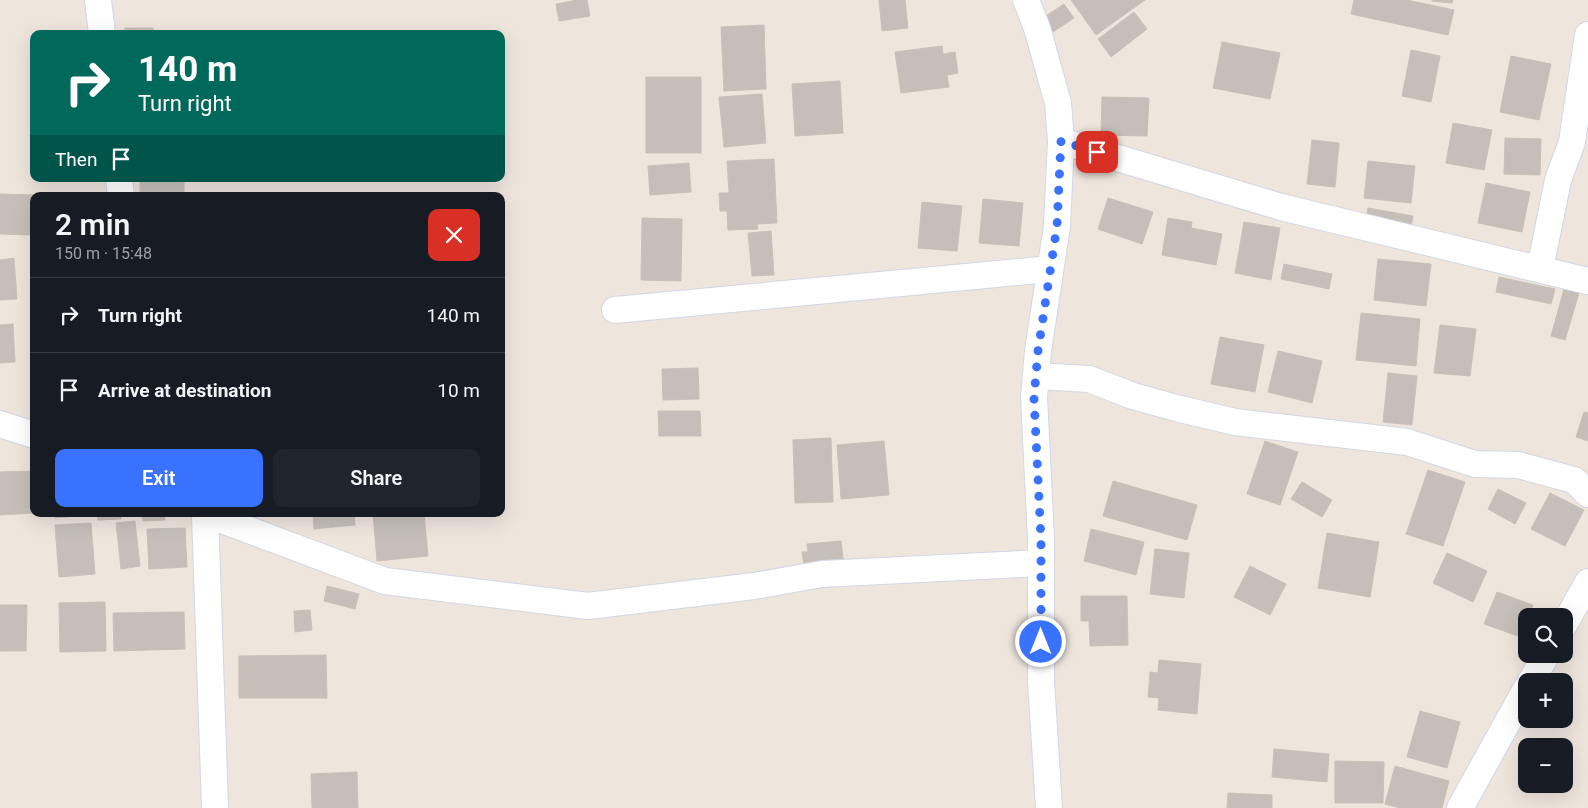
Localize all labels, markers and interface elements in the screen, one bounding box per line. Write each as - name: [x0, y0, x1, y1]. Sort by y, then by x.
- text: 140 m: [138, 49, 237, 90]
- icon: right: [55, 50, 120, 115]
- text: Turn right: [138, 91, 232, 116]
- pin: [1076, 131, 1118, 173]
- icon: arrive: [1083, 138, 1111, 166]
- icon: arrive: [107, 145, 135, 173]
- text: Then: [55, 148, 97, 171]
- text: 2 min: [55, 207, 130, 242]
- button: close: [428, 209, 480, 261]
- text: 150 m · 15:48: [55, 244, 152, 263]
- icon: right: [55, 301, 83, 329]
- text: Turn right: [98, 304, 182, 327]
- text: 140 m: [427, 304, 480, 327]
- icon: arrive: [55, 376, 83, 404]
- text: Arrive at destination: [98, 379, 271, 402]
- text: 10 m: [437, 379, 480, 402]
- button: Exit: [55, 449, 263, 507]
- button: Share: [273, 449, 480, 507]
- map controls: [1518, 608, 1573, 793]
- button: search: [1518, 608, 1573, 663]
- position arrow: [1014, 615, 1066, 667]
- button: +: [1518, 673, 1573, 728]
- button: −: [1518, 738, 1573, 793]

